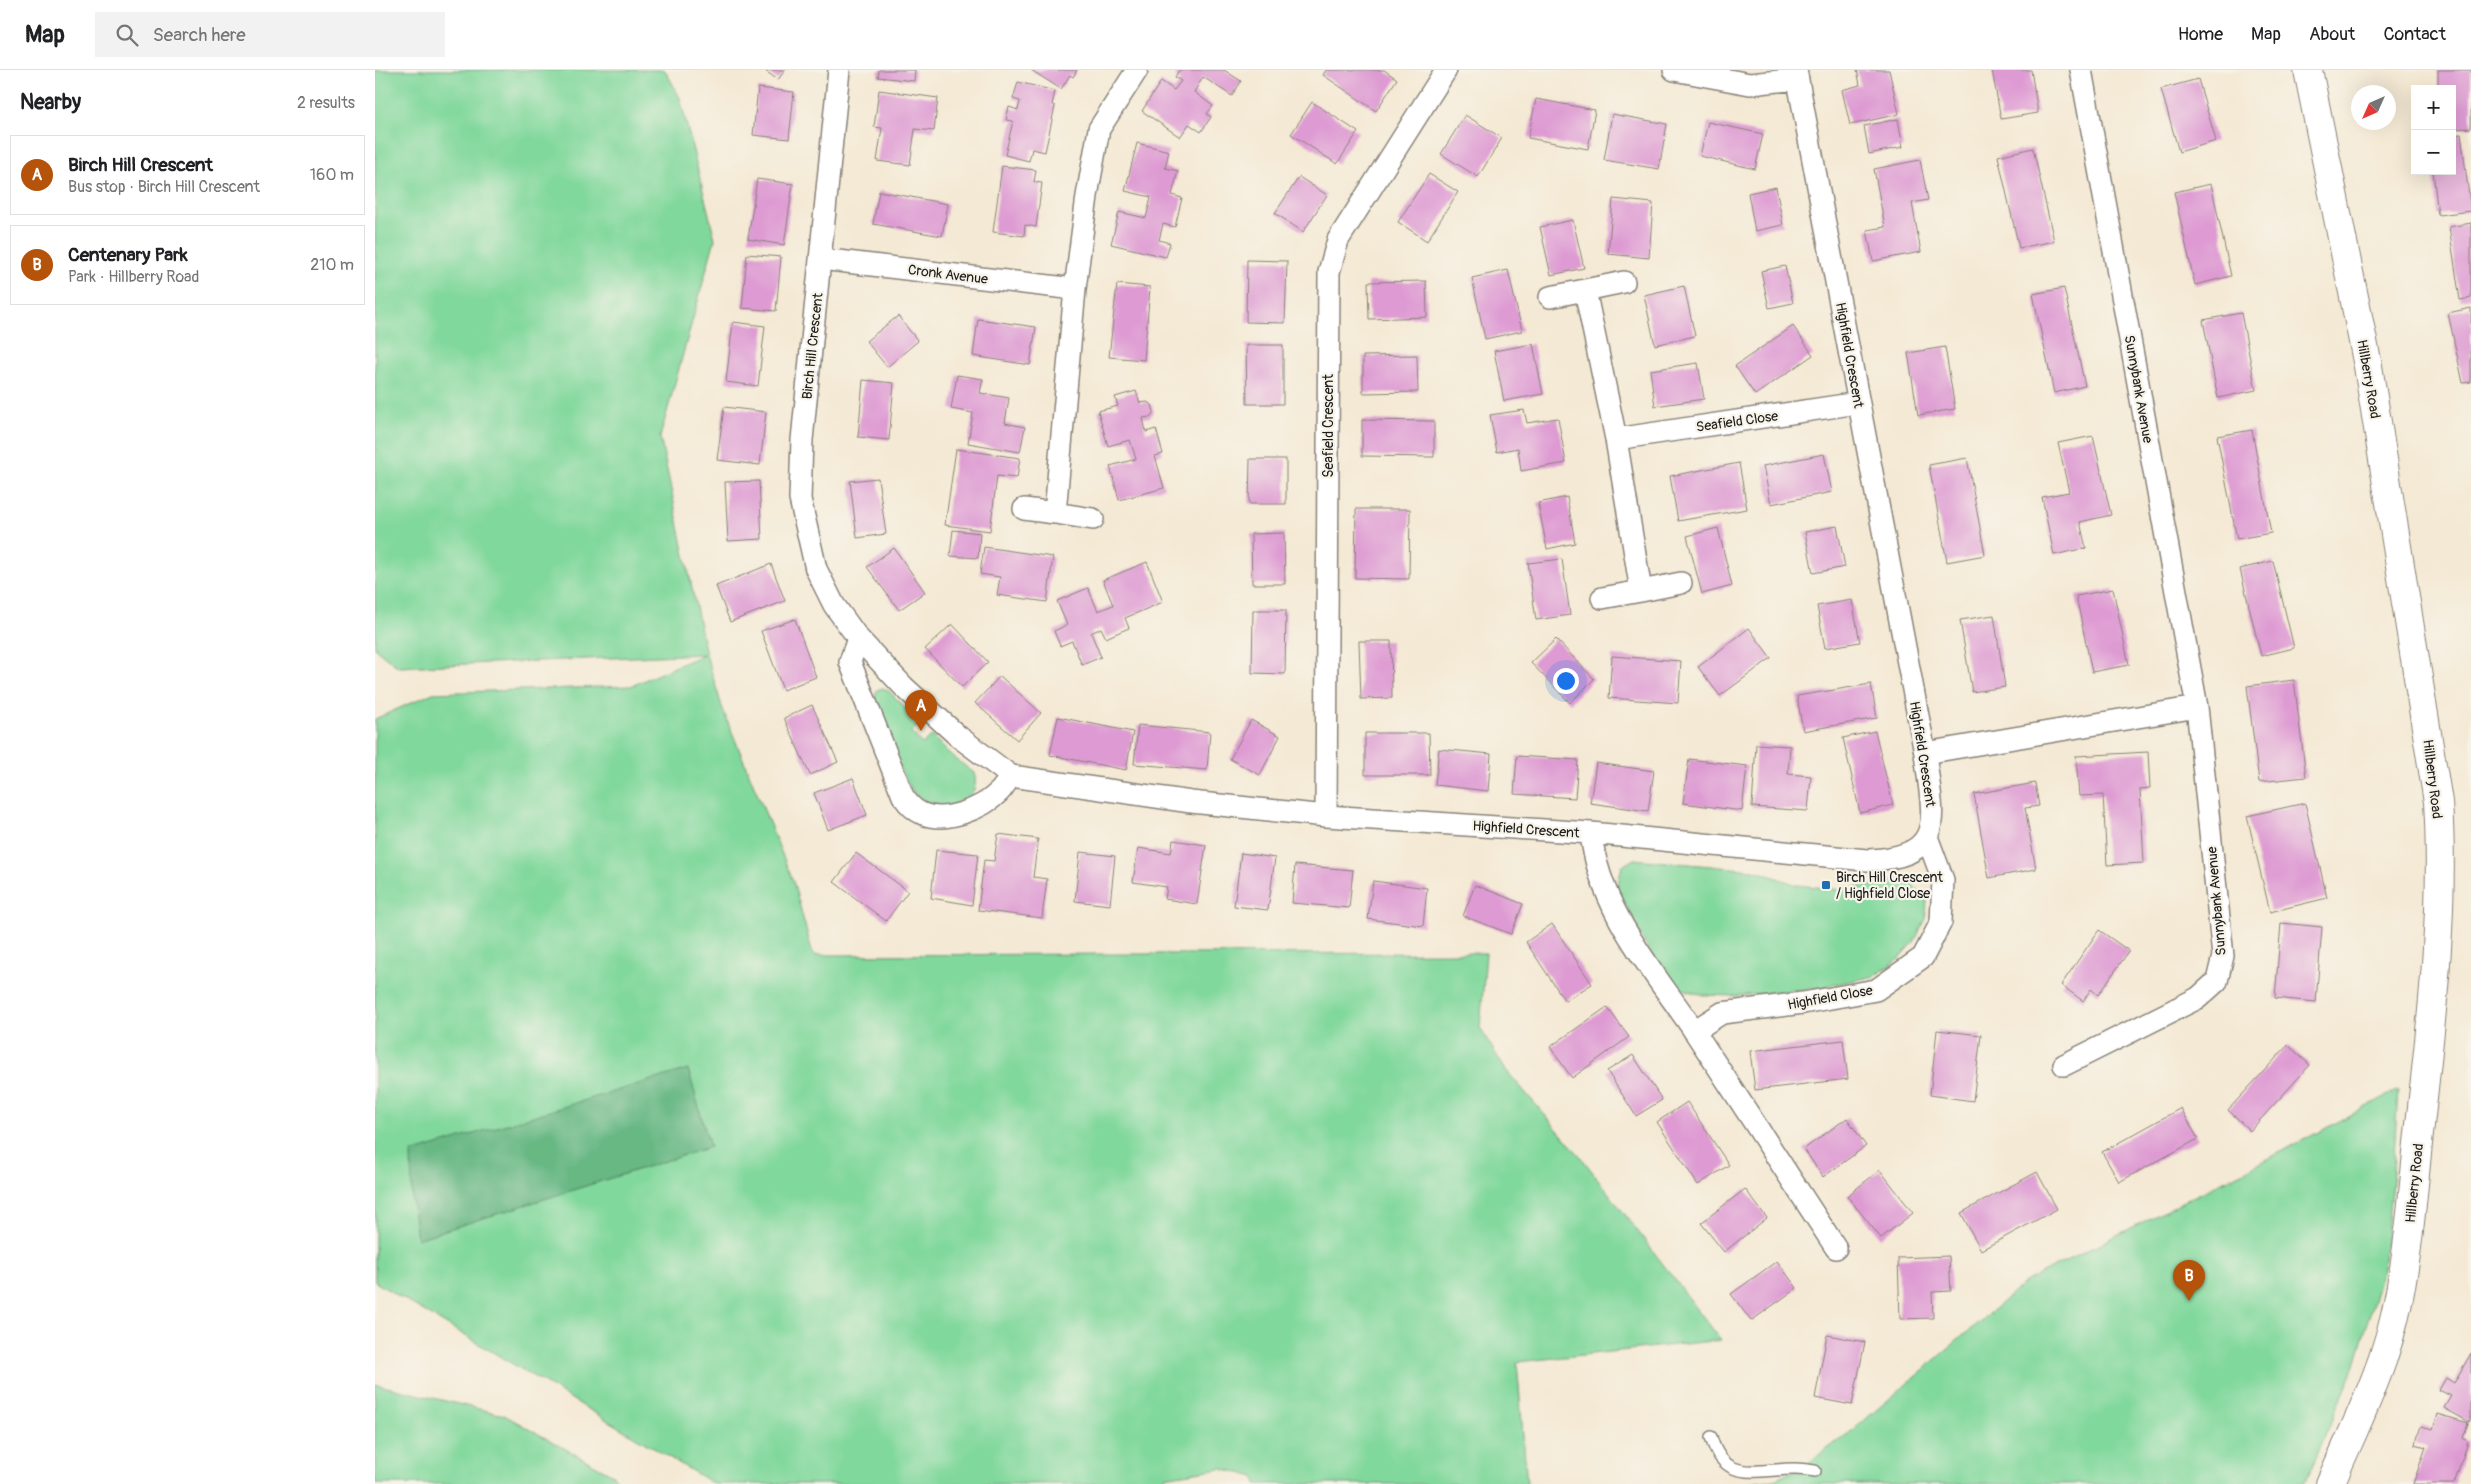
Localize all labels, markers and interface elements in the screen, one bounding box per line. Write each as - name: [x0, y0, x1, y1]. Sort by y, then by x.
- search box: [95, 12, 445, 57]
- text: Map: [25, 20, 65, 49]
- icon: search: [113, 21, 141, 49]
- text: Search here: [153, 23, 246, 47]
- text: Home: [2178, 23, 2223, 46]
- text: Map: [2251, 23, 2281, 46]
- text: About: [2309, 23, 2355, 46]
- text: Contact: [2383, 23, 2446, 46]
- north arrow: [2351, 85, 2396, 130]
- map controls: [2411, 85, 2456, 175]
- button: +: [2411, 85, 2456, 130]
- text: Nearby: [20, 89, 81, 116]
- text: 2 results: [297, 93, 355, 113]
- button: −: [2411, 130, 2456, 175]
- text: Birch Hill Crescent: [68, 153, 213, 177]
- text: A: [32, 165, 42, 185]
- text: 160 m: [310, 165, 354, 185]
- text: Bus stop · Birch Hill Crescent: [68, 177, 260, 197]
- text: Centenary Park: [68, 243, 188, 267]
- text: B: [32, 255, 42, 275]
- text: 210 m: [310, 255, 354, 275]
- street label: Cronk Avenue: [907, 261, 989, 288]
- text: Park · Hillberry Road: [68, 267, 199, 287]
- street label: Birch Hill Crescent: [798, 292, 827, 400]
- street label: Highfield Crescent: [1832, 301, 1867, 410]
- street label: Sunnybank Avenue: [2121, 334, 2156, 445]
- street label: Hillberry Road: [2353, 338, 2384, 420]
- street label: Seafield Crescent: [1320, 374, 1337, 478]
- street label: Seafield Close: [1695, 407, 1779, 436]
- your location: [1553, 668, 1579, 694]
- pin: A: [905, 690, 937, 731]
- street label: Highfield Crescent: [1906, 700, 1939, 809]
- street label: Hillberry Road: [2419, 738, 2446, 820]
- street label: Highfield Crescent: [1472, 817, 1580, 842]
- street label: Sunnybank Avenue: [2203, 846, 2230, 956]
- place label: Birch Hill Crescent / Highfield Close: [1836, 869, 1943, 902]
- marker: Birch Hill Crescent / Highfield Close: [1820, 879, 1832, 891]
- street label: Highfield Close: [1786, 982, 1874, 1013]
- street label: Hillberry Road: [2402, 1142, 2427, 1224]
- pin: B: [2173, 1260, 2205, 1301]

